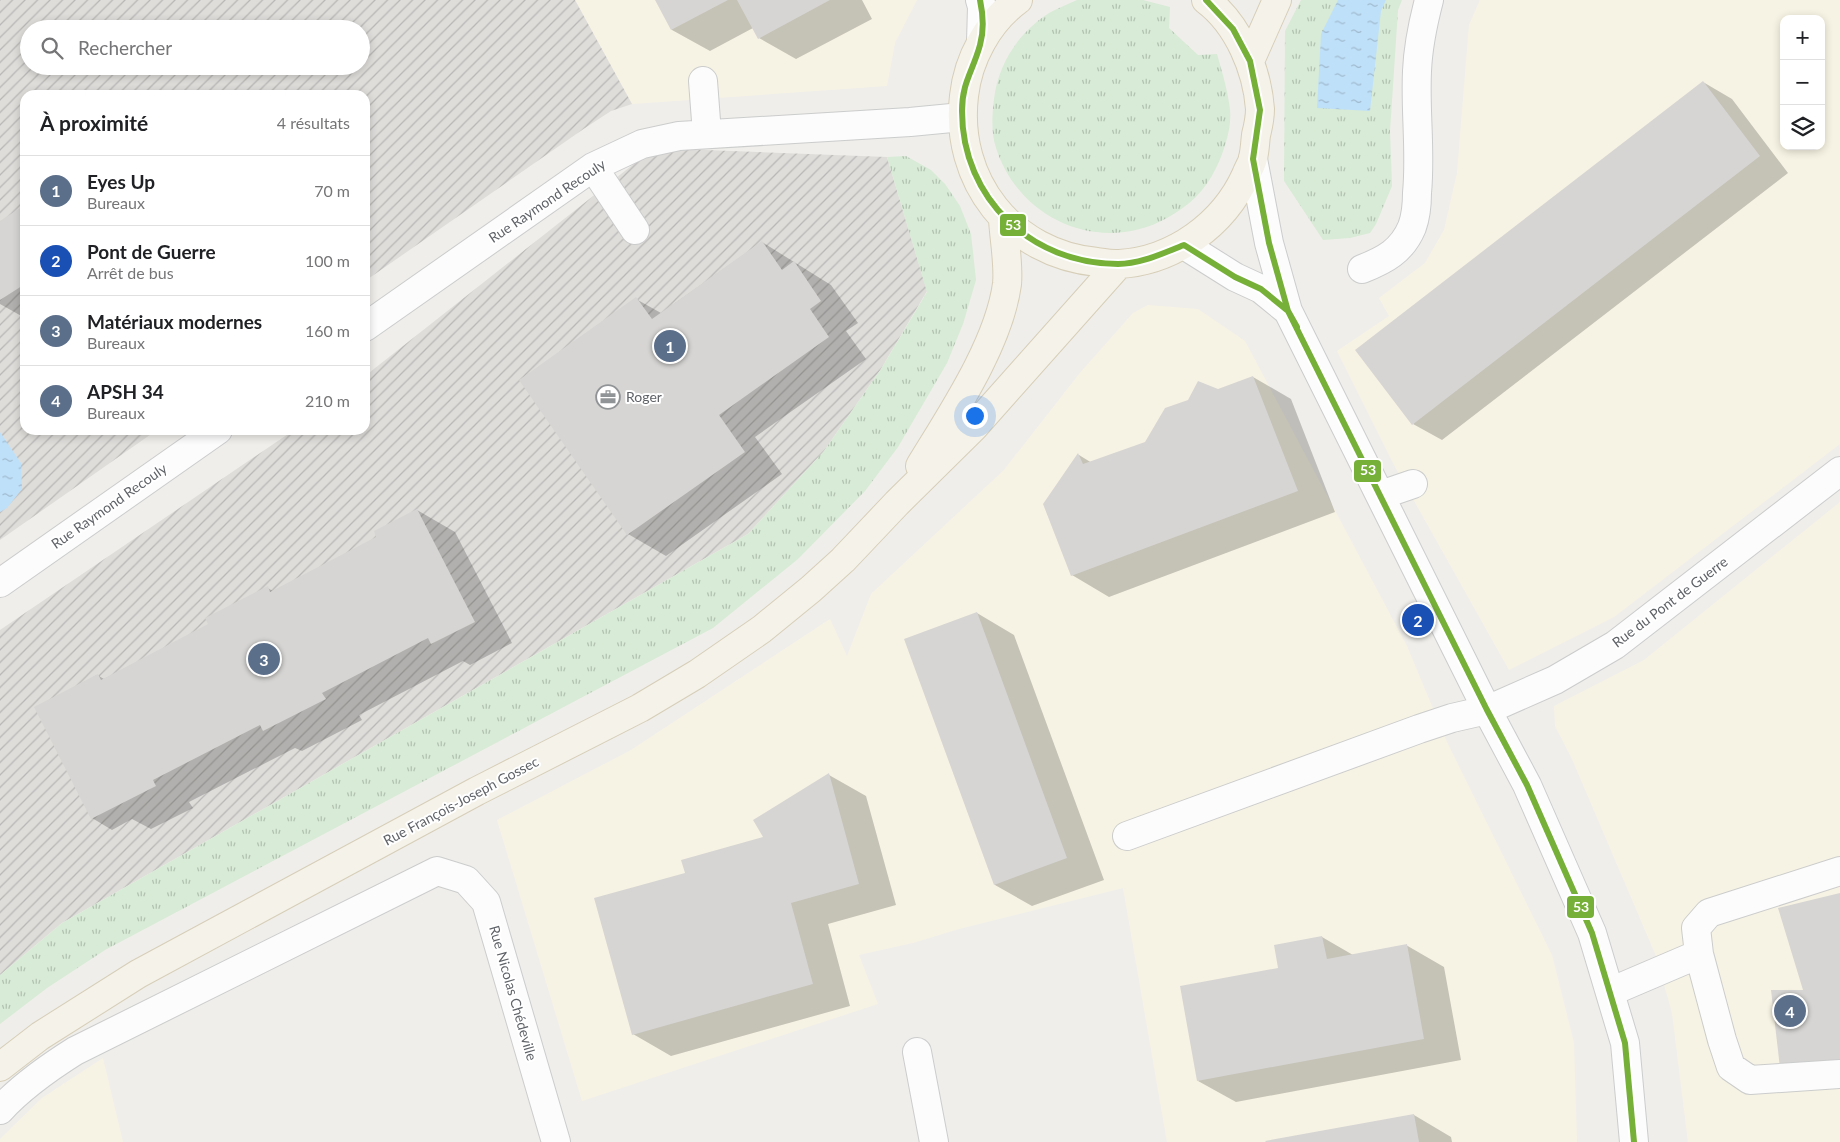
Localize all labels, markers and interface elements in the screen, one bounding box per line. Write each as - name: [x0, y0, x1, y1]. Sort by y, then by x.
- map controls: [1780, 15, 1825, 150]
- button: +: [1780, 15, 1825, 60]
- search box: [20, 20, 370, 75]
- icon: search: [38, 34, 66, 62]
- text: Rechercher: [78, 36, 172, 59]
- button: −: [1780, 60, 1825, 105]
- button: layers: [1780, 105, 1825, 150]
- text: À proximité: [40, 110, 148, 135]
- text: 4 résultats: [277, 113, 350, 132]
- street label: Rue Raymond Recouly: [485, 155, 609, 246]
- text: Eyes Up: [87, 170, 155, 193]
- text: 1: [51, 181, 61, 200]
- text: 70 m: [314, 181, 350, 200]
- text: Bureaux: [87, 193, 145, 212]
- line badge: 53: [999, 213, 1027, 237]
- text: 53: [1005, 216, 1021, 233]
- text: Pont de Guerre: [87, 240, 216, 263]
- text: 2: [51, 251, 61, 270]
- text: 100 m: [305, 251, 350, 270]
- text: Arrêt de bus: [87, 263, 174, 282]
- text: Matériaux modernes: [87, 310, 262, 333]
- text: 3: [51, 321, 61, 340]
- text: 160 m: [305, 321, 350, 340]
- pin: 1: [654, 327, 686, 365]
- text: Bureaux: [87, 333, 145, 352]
- text: APSH 34: [87, 380, 164, 403]
- office icon: Roger: [595, 384, 621, 410]
- place label: Roger: [626, 388, 662, 405]
- text: 4: [51, 391, 61, 410]
- text: 210 m: [305, 391, 350, 410]
- text: Bureaux: [87, 403, 145, 422]
- your location: [962, 403, 988, 429]
- street label: Rue Raymond Recouly: [48, 459, 170, 552]
- line badge: 53: [1353, 459, 1382, 483]
- text: 53: [1360, 461, 1376, 478]
- street label: Rue du Pont de Guerre: [1609, 553, 1731, 651]
- pin: 2: [1402, 601, 1434, 639]
- pin: 3: [248, 640, 280, 678]
- street label: Rue François-Joseph Gossec: [380, 752, 542, 849]
- line badge: 53: [1566, 895, 1595, 919]
- text: 53: [1573, 898, 1589, 915]
- street label: Rue Nicolas Chédeville: [486, 923, 541, 1062]
- pin: 4: [1774, 992, 1806, 1030]

